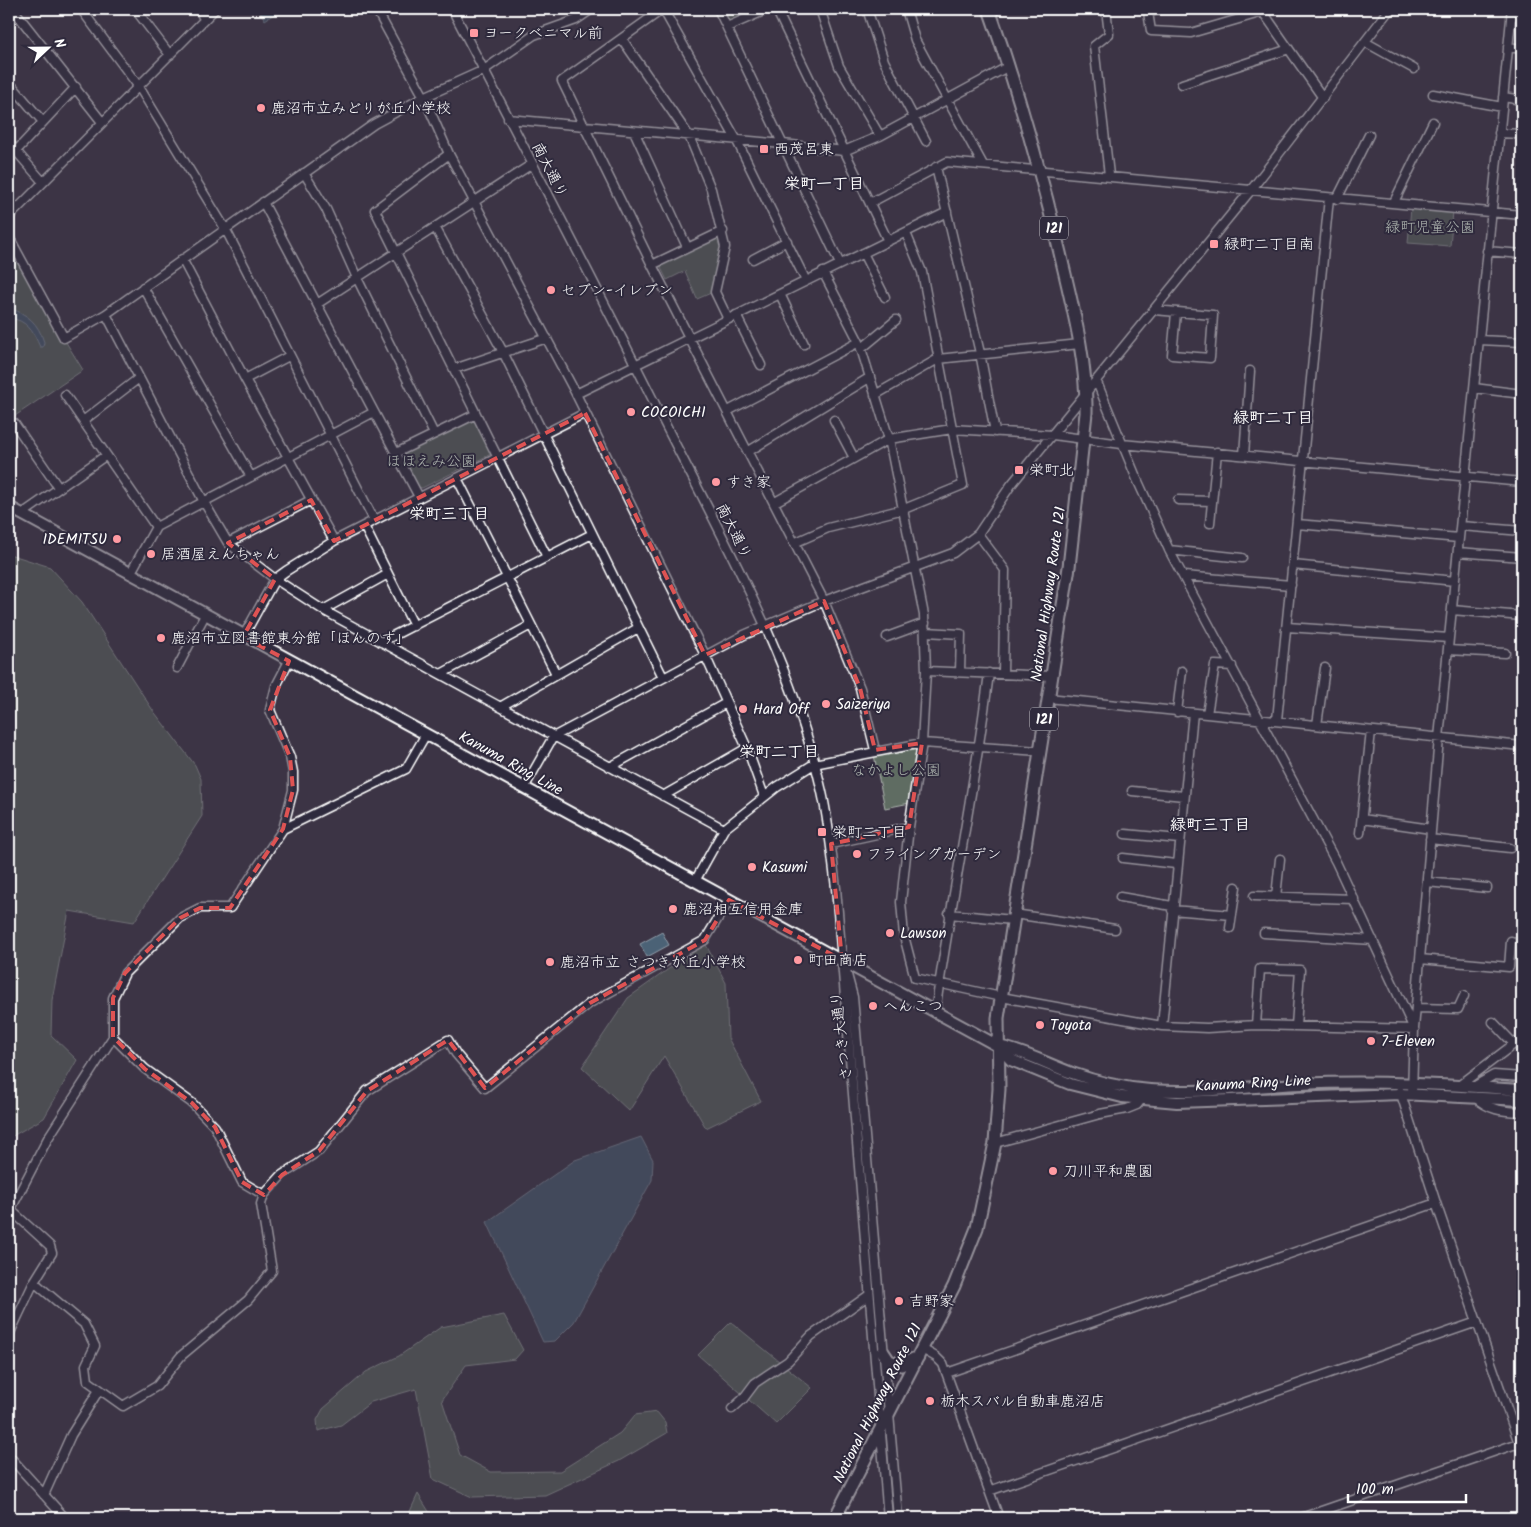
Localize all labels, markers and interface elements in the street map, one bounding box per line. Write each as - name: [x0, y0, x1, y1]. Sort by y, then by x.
- north arrow: [22, 22, 72, 72]
- place label: ヨークベニマル前: [484, 22, 603, 46]
- marker: ヨークベニマル前: [468, 27, 480, 39]
- text: N: [47, 35, 71, 52]
- place label: 鹿沼市立みどりが丘小学校: [271, 97, 451, 121]
- marker: 鹿沼市立みどりが丘小学校: [255, 102, 267, 114]
- street label: 南大通り: [525, 138, 573, 203]
- place label: 西茂呂東: [774, 138, 834, 162]
- marker: 西茂呂東: [758, 143, 770, 155]
- district label: 栄町一丁目: [784, 172, 864, 197]
- park label: 緑町児童公園: [1385, 216, 1475, 240]
- road number: 121: [1040, 217, 1068, 240]
- place label: 緑町二丁目南: [1224, 233, 1314, 257]
- marker: 緑町二丁目南: [1208, 238, 1220, 250]
- place label: セブン-イレブン: [561, 279, 673, 303]
- marker: セブン-イレブン: [545, 284, 557, 296]
- place label: COCOICHI: [641, 401, 706, 425]
- marker: COCOICHI: [625, 406, 637, 418]
- district label: 緑町二丁目: [1233, 406, 1313, 431]
- park label: ほほえみ公園: [386, 450, 476, 474]
- place label: 栄町北: [1029, 459, 1074, 483]
- marker: 栄町北: [1013, 464, 1025, 476]
- place label: すき家: [726, 471, 771, 495]
- marker: すき家: [710, 476, 722, 488]
- street label: 南大通り: [709, 499, 757, 564]
- district label: 栄町三丁目: [409, 502, 489, 527]
- street label: National Highway Route 121: [1025, 505, 1073, 683]
- place label: IDEMITSU: [42, 528, 107, 552]
- marker: IDEMITSU: [111, 533, 123, 545]
- place label: 居酒屋えんちゃん: [161, 543, 280, 567]
- marker: 居酒屋えんちゃん: [145, 548, 157, 560]
- place label: 鹿沼市立図書館東分館「ほんのす」: [171, 627, 411, 651]
- marker: 鹿沼市立図書館東分館「ほんのす」: [155, 632, 167, 644]
- place label: Saizeriya: [836, 693, 891, 717]
- place label: Hard Off: [753, 698, 810, 722]
- marker: Saizeriya: [820, 698, 832, 710]
- marker: Hard Off: [737, 703, 749, 715]
- road number: 121: [1030, 708, 1058, 731]
- street label: Kanuma Ring Line: [454, 725, 567, 803]
- district label: 栄町二丁目: [739, 740, 819, 765]
- park label: なかよし公園: [851, 759, 941, 783]
- district label: 緑町三丁目: [1170, 813, 1250, 838]
- place label: 栄町二丁目: [832, 821, 907, 845]
- marker: 栄町二丁目: [816, 826, 828, 838]
- place label: フライングガーデン: [867, 843, 1001, 867]
- marker: フライングガーデン: [851, 848, 863, 860]
- place label: Kasumi: [762, 856, 808, 880]
- marker: Kasumi: [746, 861, 758, 873]
- place label: 鹿沼相互信用金庫: [683, 898, 803, 922]
- marker: 鹿沼相互信用金庫: [667, 903, 679, 915]
- place label: Lawson: [900, 922, 947, 946]
- marker: Lawson: [884, 927, 896, 939]
- place label: 町田商店: [808, 949, 868, 973]
- place label: 鹿沼市立 さつきが丘小学校: [560, 951, 746, 975]
- marker: 町田商店: [792, 954, 804, 966]
- marker: 鹿沼市立 さつきが丘小学校: [544, 956, 556, 968]
- street label: さつき大通り: [825, 990, 859, 1082]
- place label: へんこつ: [883, 995, 943, 1019]
- marker: へんこつ: [867, 1000, 879, 1012]
- place label: Toyota: [1050, 1014, 1092, 1038]
- marker: Toyota: [1034, 1019, 1046, 1031]
- place label: 7-Eleven: [1381, 1030, 1435, 1054]
- marker: 7-Eleven: [1365, 1035, 1377, 1047]
- street label: Kanuma Ring Line: [1194, 1069, 1312, 1099]
- place label: 刀川平和農園: [1063, 1160, 1153, 1184]
- marker: 刀川平和農園: [1047, 1165, 1059, 1177]
- place label: 吉野家: [909, 1290, 954, 1314]
- marker: 吉野家: [893, 1295, 905, 1307]
- street label: National Highway Route 121: [827, 1319, 929, 1488]
- place label: 栃木スバル自動車鹿沼店: [940, 1390, 1105, 1414]
- marker: 栃木スバル自動車鹿沼店: [924, 1395, 936, 1407]
- scale bar: [1348, 1472, 1466, 1504]
- text: 100 m: [1356, 1478, 1394, 1502]

